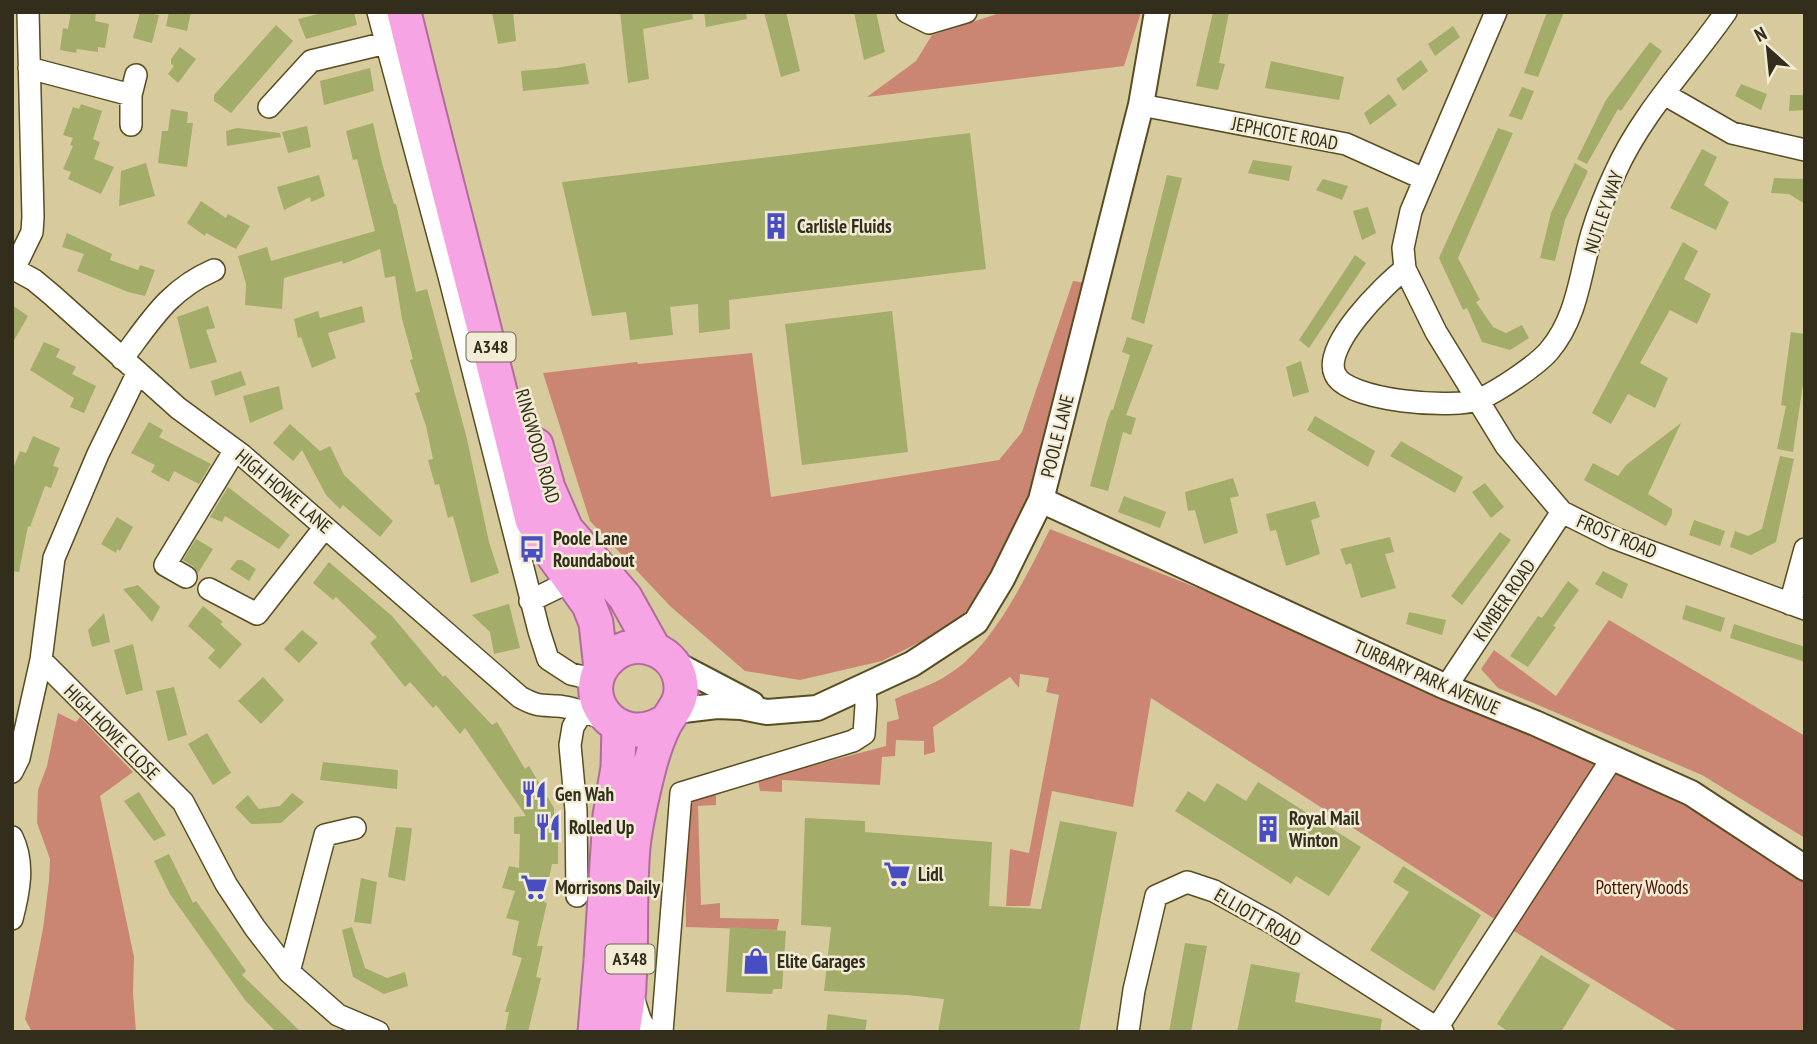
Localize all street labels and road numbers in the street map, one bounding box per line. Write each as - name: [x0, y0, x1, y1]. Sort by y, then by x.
- street label: JEPHCOTE ROAD: [1229, 111, 1340, 155]
- street label: NUTLEY WAY: [1578, 167, 1628, 256]
- road number: A348: [466, 332, 516, 362]
- street label: RINGWOOD ROAD: [510, 386, 566, 506]
- street label: POOLE LANE: [1035, 392, 1079, 480]
- street label: HIGH HOWE LANE: [231, 444, 337, 538]
- street label: FROST ROAD: [1573, 508, 1661, 564]
- street label: KIMBER ROAD: [1468, 554, 1540, 646]
- street label: TURBARY PARK AVENUE: [1350, 634, 1504, 720]
- street label: HIGH HOWE CLOSE: [59, 679, 165, 785]
- street label: ELLIOTT ROAD: [1210, 882, 1306, 952]
- road number: A348: [606, 944, 654, 974]

